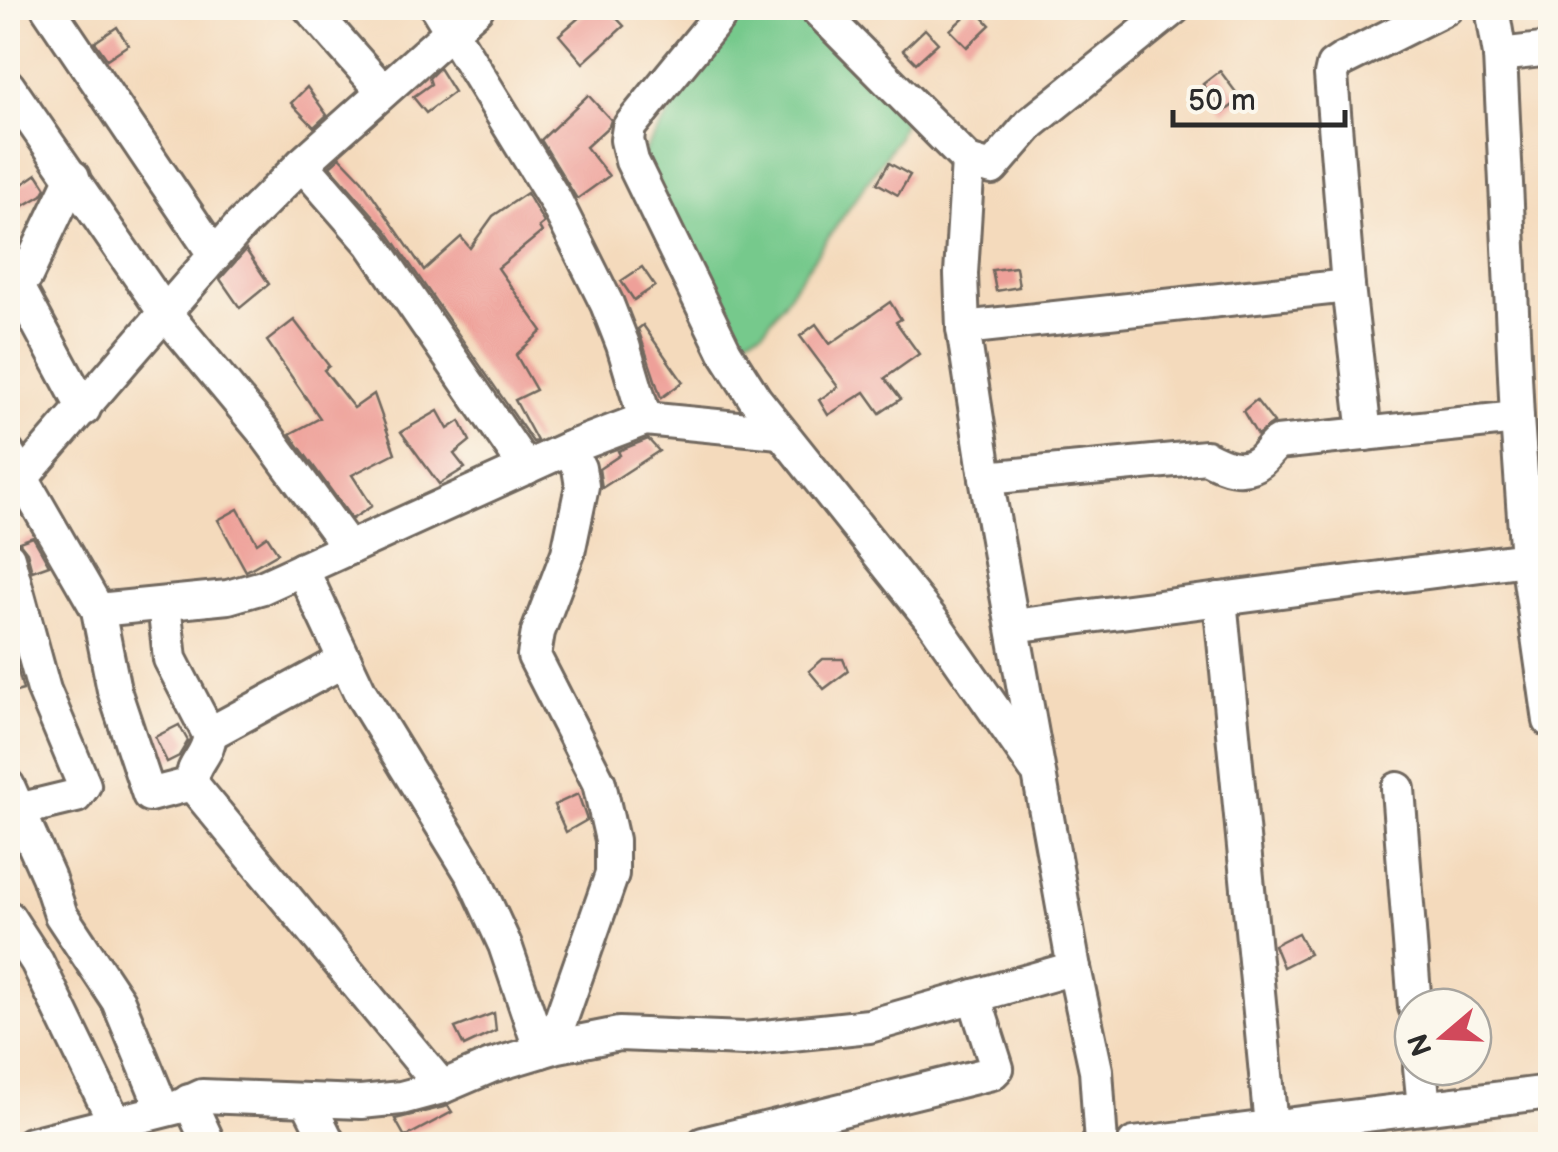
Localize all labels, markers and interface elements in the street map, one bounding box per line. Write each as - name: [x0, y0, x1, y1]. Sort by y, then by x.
- scale bar: [1173, 65, 1346, 127]
- text: 50 m: [1188, 83, 1256, 119]
- north arrow: [1393, 987, 1493, 1087]
- text: N: [1402, 1029, 1440, 1060]

